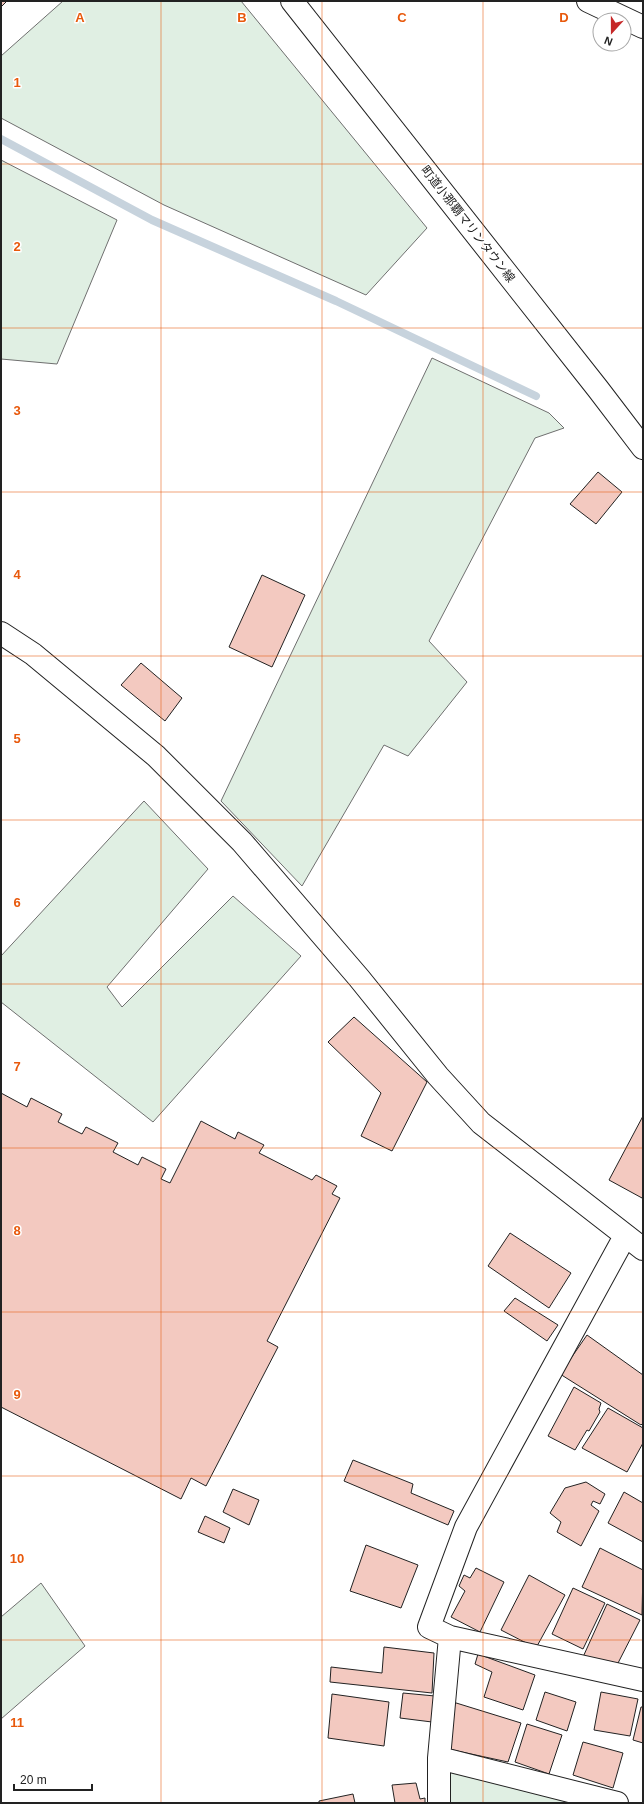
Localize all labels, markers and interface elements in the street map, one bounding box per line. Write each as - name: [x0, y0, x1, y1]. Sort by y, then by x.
- text: A: [75, 10, 85, 25]
- text: B: [237, 10, 247, 25]
- text: C: [397, 10, 407, 25]
- text: D: [559, 10, 569, 25]
- north arrow: [592, 12, 632, 52]
- text: N: [603, 34, 614, 48]
- text: 1: [13, 75, 21, 90]
- street label: 町道小那覇マリンタウン線: [418, 163, 518, 285]
- text: 2: [13, 239, 21, 254]
- text: 3: [13, 403, 21, 418]
- text: 4: [13, 567, 21, 582]
- text: 5: [13, 731, 21, 746]
- text: 6: [13, 895, 21, 910]
- text: 7: [13, 1059, 21, 1074]
- text: 8: [13, 1223, 21, 1238]
- text: 9: [13, 1387, 21, 1402]
- text: 10: [10, 1551, 24, 1566]
- text: 11: [10, 1715, 24, 1730]
- scale bar: [14, 1766, 92, 1792]
- text: 20 m: [20, 1773, 47, 1787]

